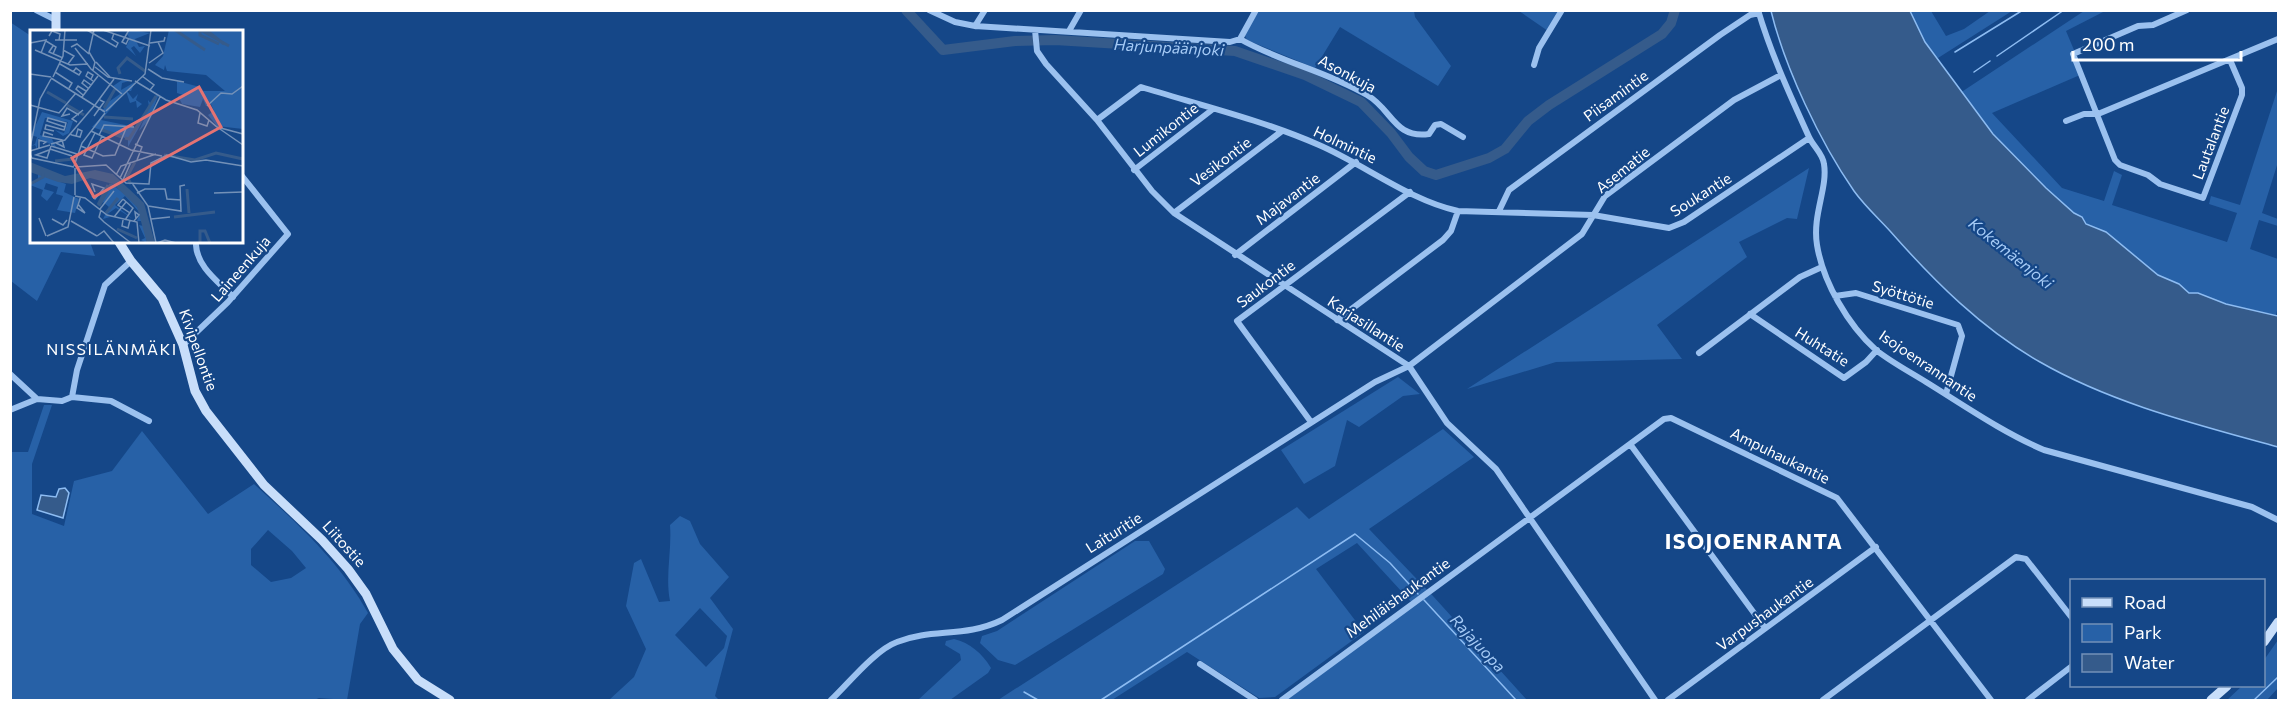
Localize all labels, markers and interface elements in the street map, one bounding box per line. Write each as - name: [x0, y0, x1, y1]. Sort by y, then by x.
- scale bar: [2073, 24, 2241, 62]
- inset map: [30, 30, 243, 243]
- text: 200 m: [2082, 33, 2135, 55]
- water label: Harjunpäänjoki: [1113, 34, 1226, 59]
- street label: Asonkuja: [1315, 50, 1379, 96]
- street label: Piisamintie: [1580, 66, 1651, 125]
- street label: Lumikontie: [1129, 98, 1201, 160]
- street label: Lautalantie: [2188, 103, 2232, 182]
- street label: Holmintie: [1311, 122, 1380, 167]
- street label: Vesikontie: [1187, 133, 1254, 190]
- street label: Asematie: [1592, 142, 1653, 196]
- street label: Majavantie: [1252, 168, 1323, 228]
- street label: Soukantie: [1667, 168, 1734, 220]
- water label: Kokemäenjoki: [1965, 213, 2058, 293]
- street label: Laineenkuja: [207, 232, 274, 305]
- street label: Saukontie: [1233, 255, 1298, 311]
- street label: Syöttötie: [1870, 276, 1936, 312]
- street label: Karjasillantie: [1325, 292, 1409, 355]
- street label: Kivipellontie: [176, 306, 222, 393]
- street label: Huhtatie: [1792, 323, 1853, 370]
- street label: Isojoenrannantie: [1876, 326, 1981, 405]
- district label: NISSILÄNMÄKI: [46, 339, 178, 358]
- street label: Ampuhaukantie: [1728, 423, 1833, 487]
- street label: Laituritie: [1082, 508, 1145, 556]
- street label: Liitostie: [319, 517, 370, 570]
- district label: ISOJOENRANTA: [1665, 528, 1843, 553]
- street label: Mehiläishaukantie: [1342, 553, 1453, 641]
- street label: Varpushaukantie: [1713, 572, 1816, 654]
- legend: [2070, 579, 2265, 687]
- text: Road: [2124, 591, 2166, 613]
- water label: Rajajuopa: [1447, 610, 1510, 675]
- text: Park: [2124, 621, 2162, 643]
- text: Water: [2124, 651, 2175, 673]

